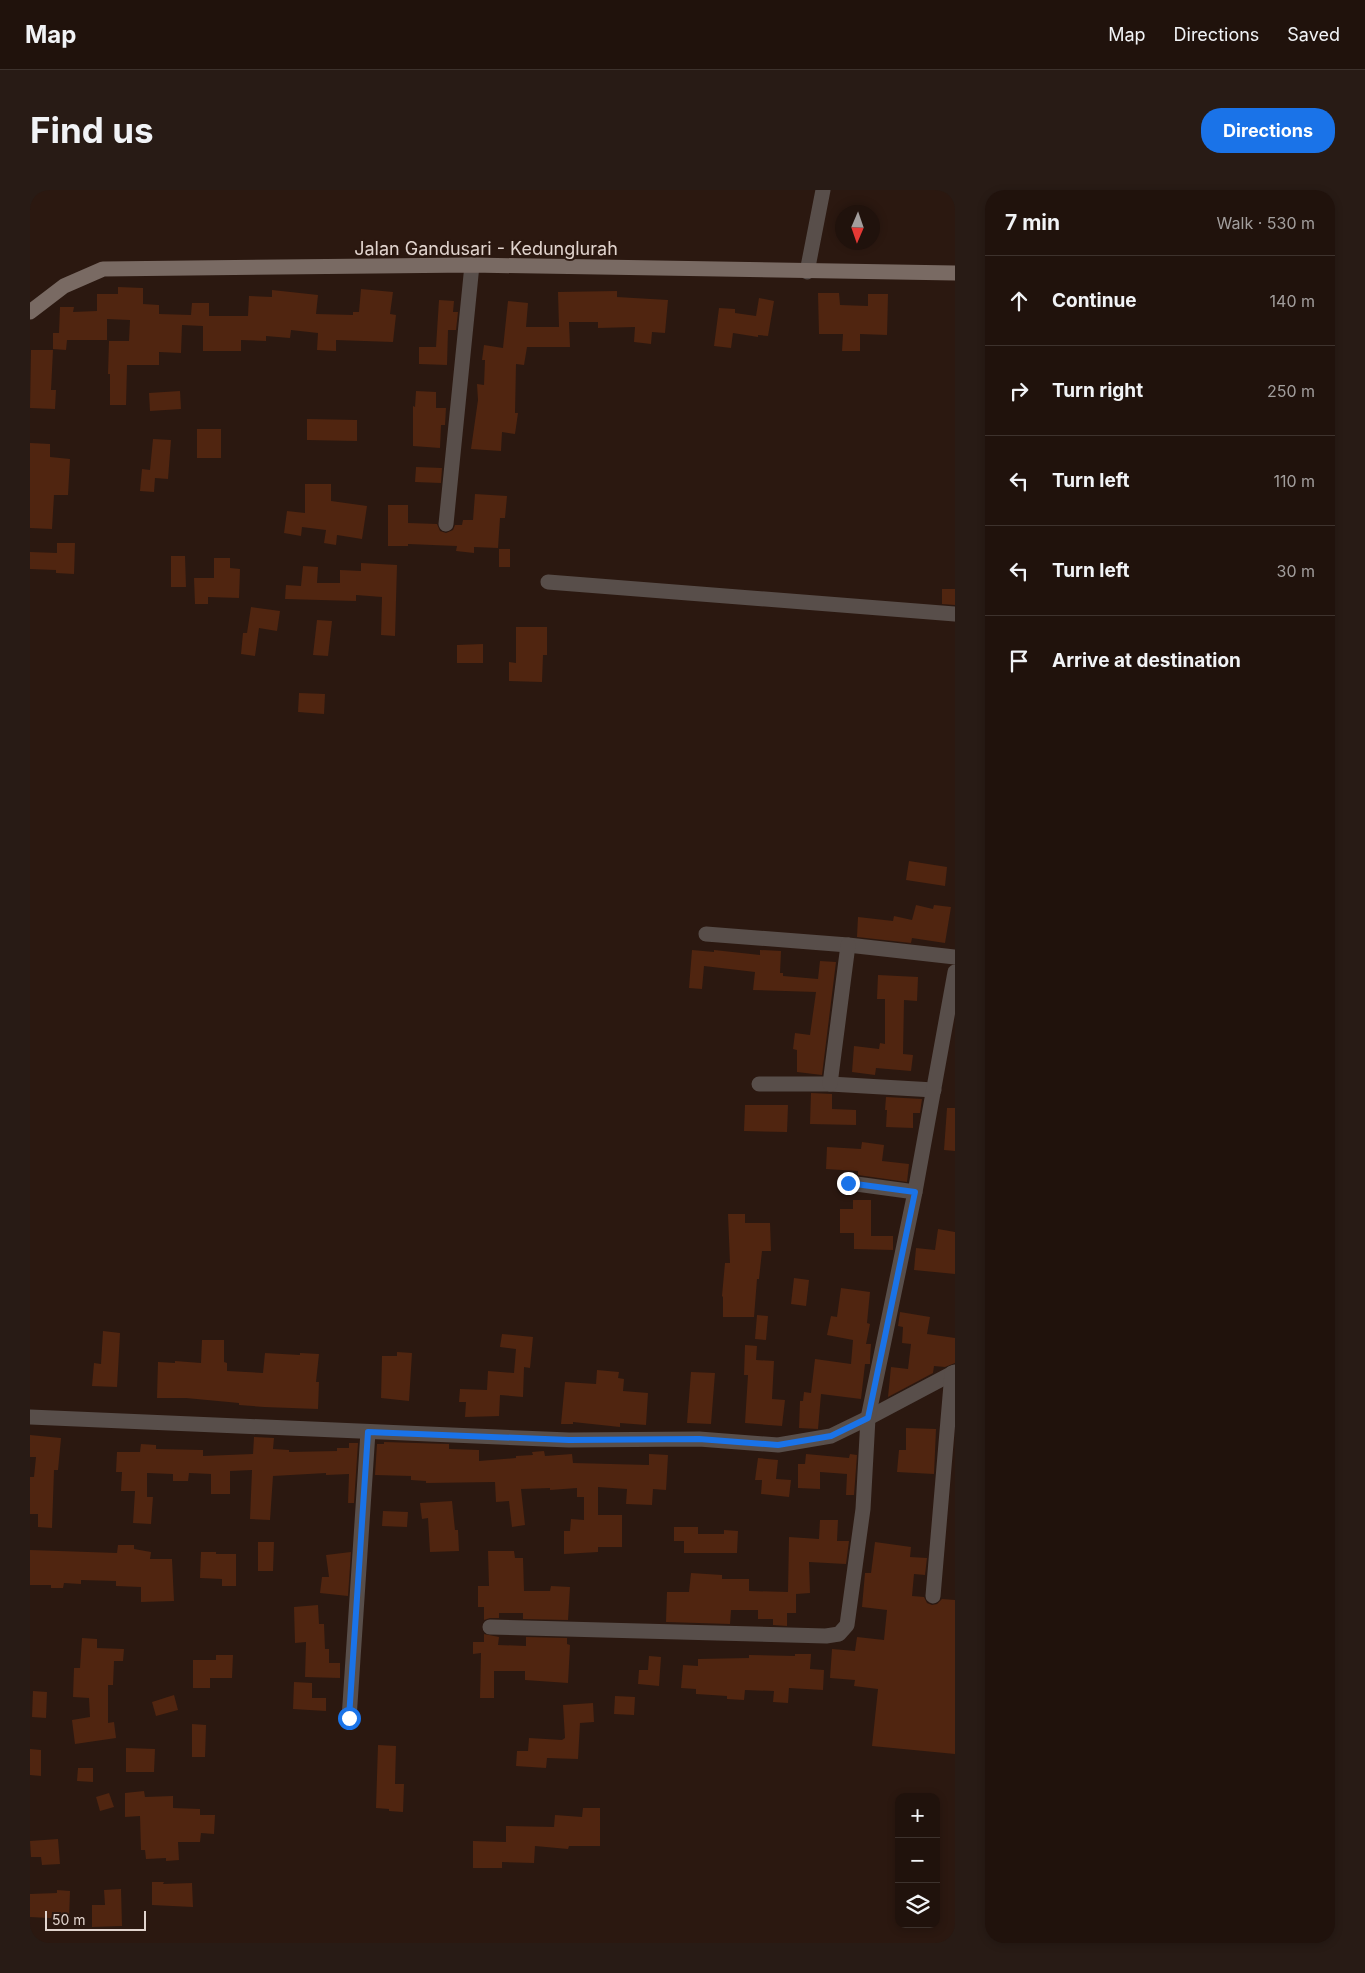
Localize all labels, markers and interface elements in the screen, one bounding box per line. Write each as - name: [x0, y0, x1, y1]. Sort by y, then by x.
- text: Map: [25, 20, 76, 49]
- text: Map: [1108, 24, 1146, 45]
- text: Directions: [1174, 24, 1259, 45]
- text: Saved: [1287, 24, 1340, 45]
- button: Directions: [1201, 108, 1335, 153]
- text: Find us: [30, 109, 154, 151]
- north arrow: [835, 205, 880, 250]
- text: 7 min: [1005, 210, 1060, 235]
- text: Walk · 530 m: [1217, 213, 1315, 233]
- street label: Jalan Gandusari - Kedunglurah: [354, 238, 618, 259]
- icon: ahead: [1005, 287, 1033, 315]
- text: Continue: [1052, 289, 1137, 312]
- text: 140 m: [1270, 291, 1315, 311]
- icon: right: [1005, 377, 1033, 405]
- text: Turn right: [1052, 379, 1143, 402]
- text: 250 m: [1267, 381, 1315, 401]
- icon: left: [1005, 467, 1033, 495]
- text: Turn left: [1052, 469, 1130, 492]
- text: 110 m: [1273, 471, 1315, 491]
- icon: left: [1005, 557, 1033, 585]
- text: Turn left: [1052, 559, 1130, 582]
- text: 30 m: [1277, 561, 1315, 581]
- icon: arrive: [1005, 647, 1033, 675]
- text: Arrive at destination: [1052, 649, 1241, 672]
- route end: [837, 1172, 860, 1195]
- route start: [338, 1707, 361, 1730]
- map controls: [895, 1793, 940, 1928]
- button: +: [895, 1793, 940, 1838]
- button: −: [895, 1838, 940, 1883]
- button: layers: [895, 1883, 940, 1928]
- scale bar: [45, 1908, 146, 1931]
- text: 50 m: [52, 1911, 86, 1928]

